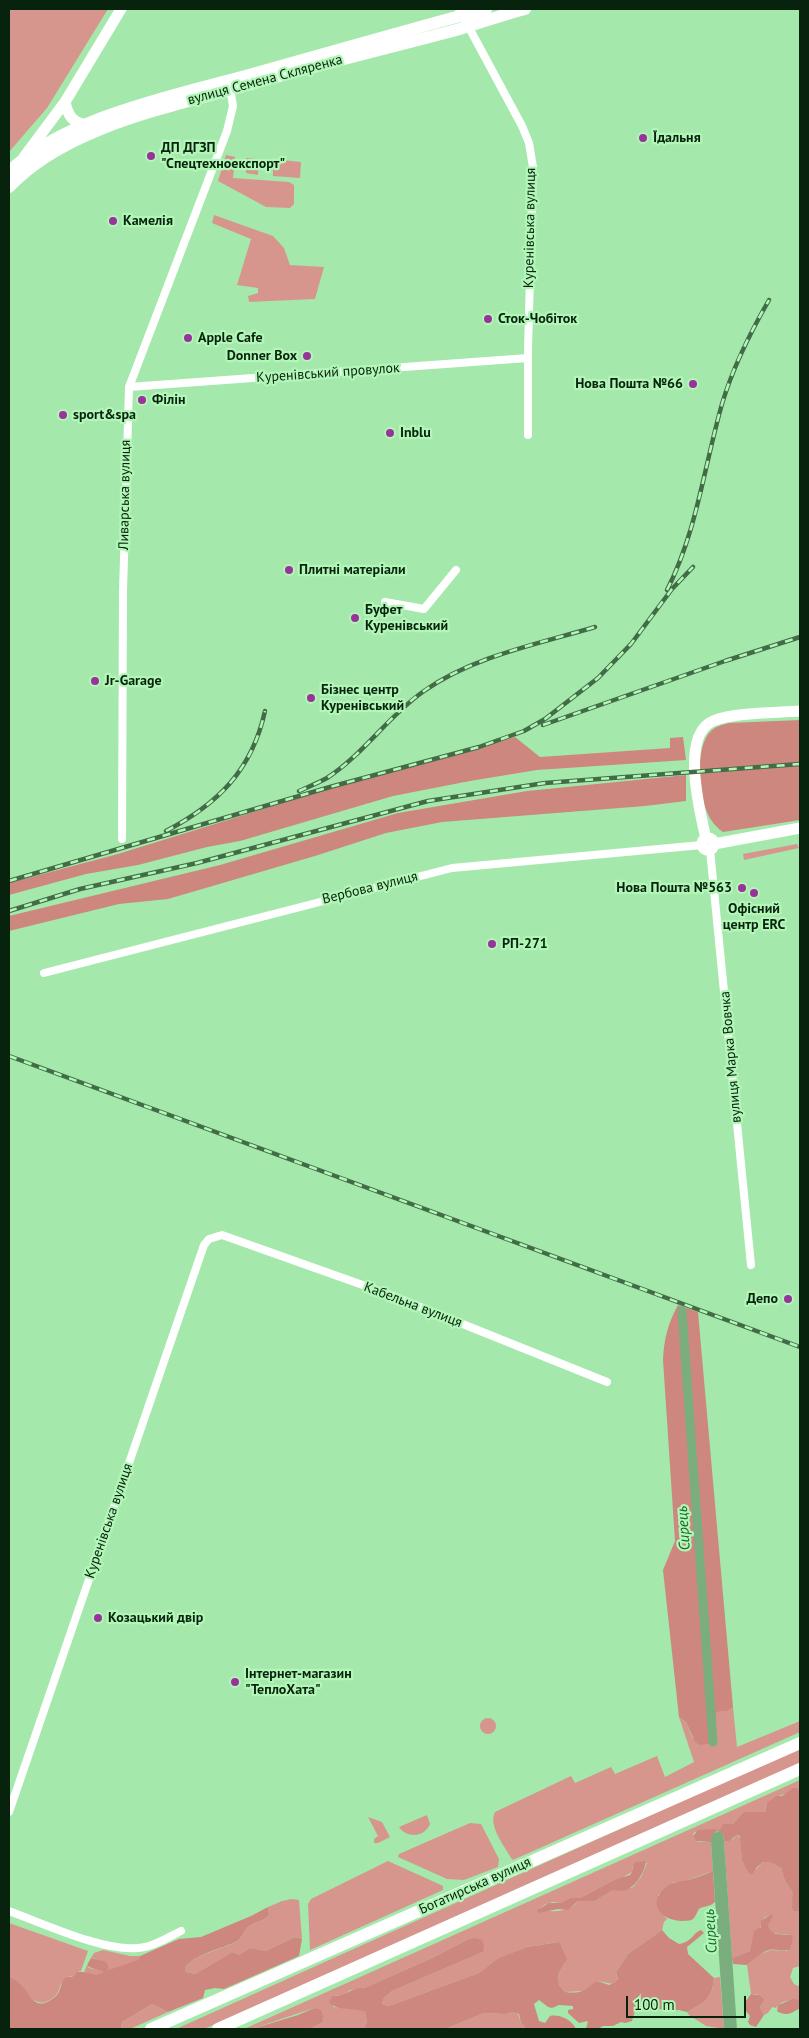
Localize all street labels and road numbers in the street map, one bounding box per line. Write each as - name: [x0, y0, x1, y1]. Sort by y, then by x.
- street label: вулиця Семена Скляренка: [186, 51, 344, 109]
- street label: Куренівська вулиця: [521, 168, 539, 288]
- street label: Куренівський провулок: [256, 360, 400, 386]
- street label: Ливарська вулиця: [116, 440, 134, 550]
- street label: Вербова вулиця: [320, 868, 420, 908]
- street label: вулиця Марка Вовчка: [717, 990, 745, 1124]
- street label: Кабельна вулиця: [361, 1279, 465, 1331]
- street label: Куренівська вулиця: [81, 1461, 137, 1581]
- street label: Богатирська вулиця: [416, 1854, 534, 1918]

